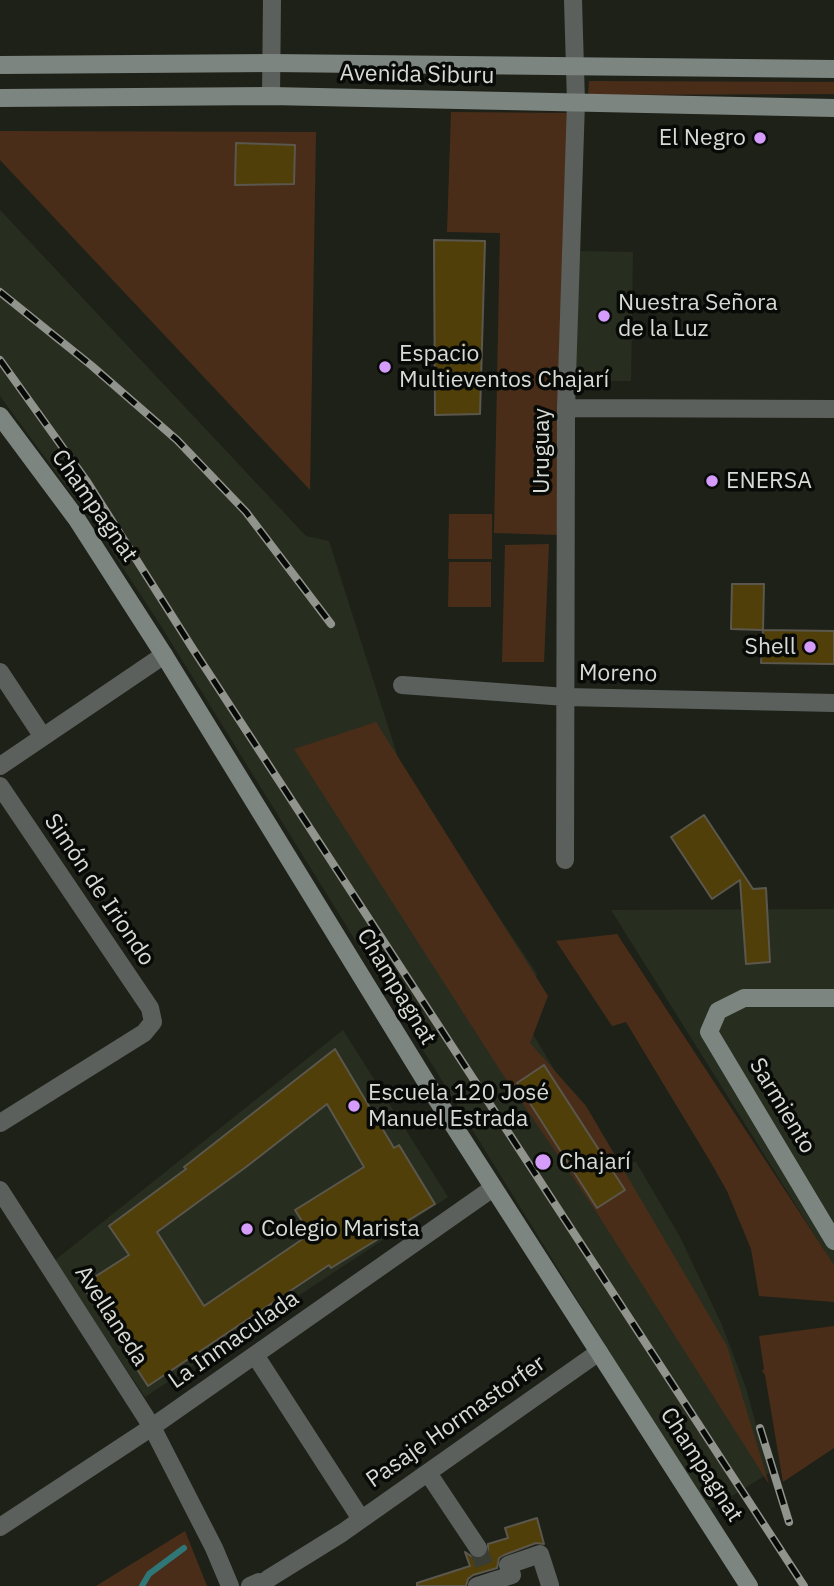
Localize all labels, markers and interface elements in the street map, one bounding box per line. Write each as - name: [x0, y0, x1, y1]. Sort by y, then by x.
- street label: Avenida Siburu: [339, 60, 495, 90]
- place label: El Negro: [659, 124, 746, 152]
- marker: El Negro: [752, 130, 768, 146]
- place label: Nuestra Señora de la Luz: [618, 289, 778, 343]
- marker: Nuestra Señora de la Luz: [596, 308, 612, 324]
- place label: Espacio Multieventos Chajarí: [399, 340, 609, 394]
- marker: Espacio Multieventos Chajarí: [377, 359, 393, 375]
- street label: Uruguay: [528, 408, 556, 494]
- street label: Champagnat: [45, 444, 143, 568]
- place label: ENERSA: [726, 467, 812, 495]
- marker: ENERSA: [704, 473, 720, 489]
- place label: Shell: [745, 633, 796, 661]
- marker: Shell: [802, 639, 818, 655]
- street label: Moreno: [579, 660, 657, 688]
- street label: Simón de Iriondo: [38, 809, 160, 971]
- street label: Champagnat: [350, 924, 442, 1050]
- street label: Sarmiento: [743, 1053, 821, 1159]
- place label: Escuela 120 José Manuel Estrada: [368, 1079, 549, 1133]
- marker: Escuela 120 José Manuel Estrada: [346, 1098, 362, 1114]
- place label: Chajarí: [559, 1148, 631, 1176]
- marker: Chajarí: [533, 1152, 553, 1172]
- place label: Colegio Marista: [261, 1215, 420, 1243]
- marker: Colegio Marista: [239, 1221, 255, 1237]
- street label: Avellaneda: [68, 1261, 154, 1371]
- street label: La Inmaculada: [164, 1285, 304, 1395]
- street label: Pasaje Hormastorfer: [361, 1350, 551, 1494]
- street label: Champagnat: [654, 1403, 748, 1527]

